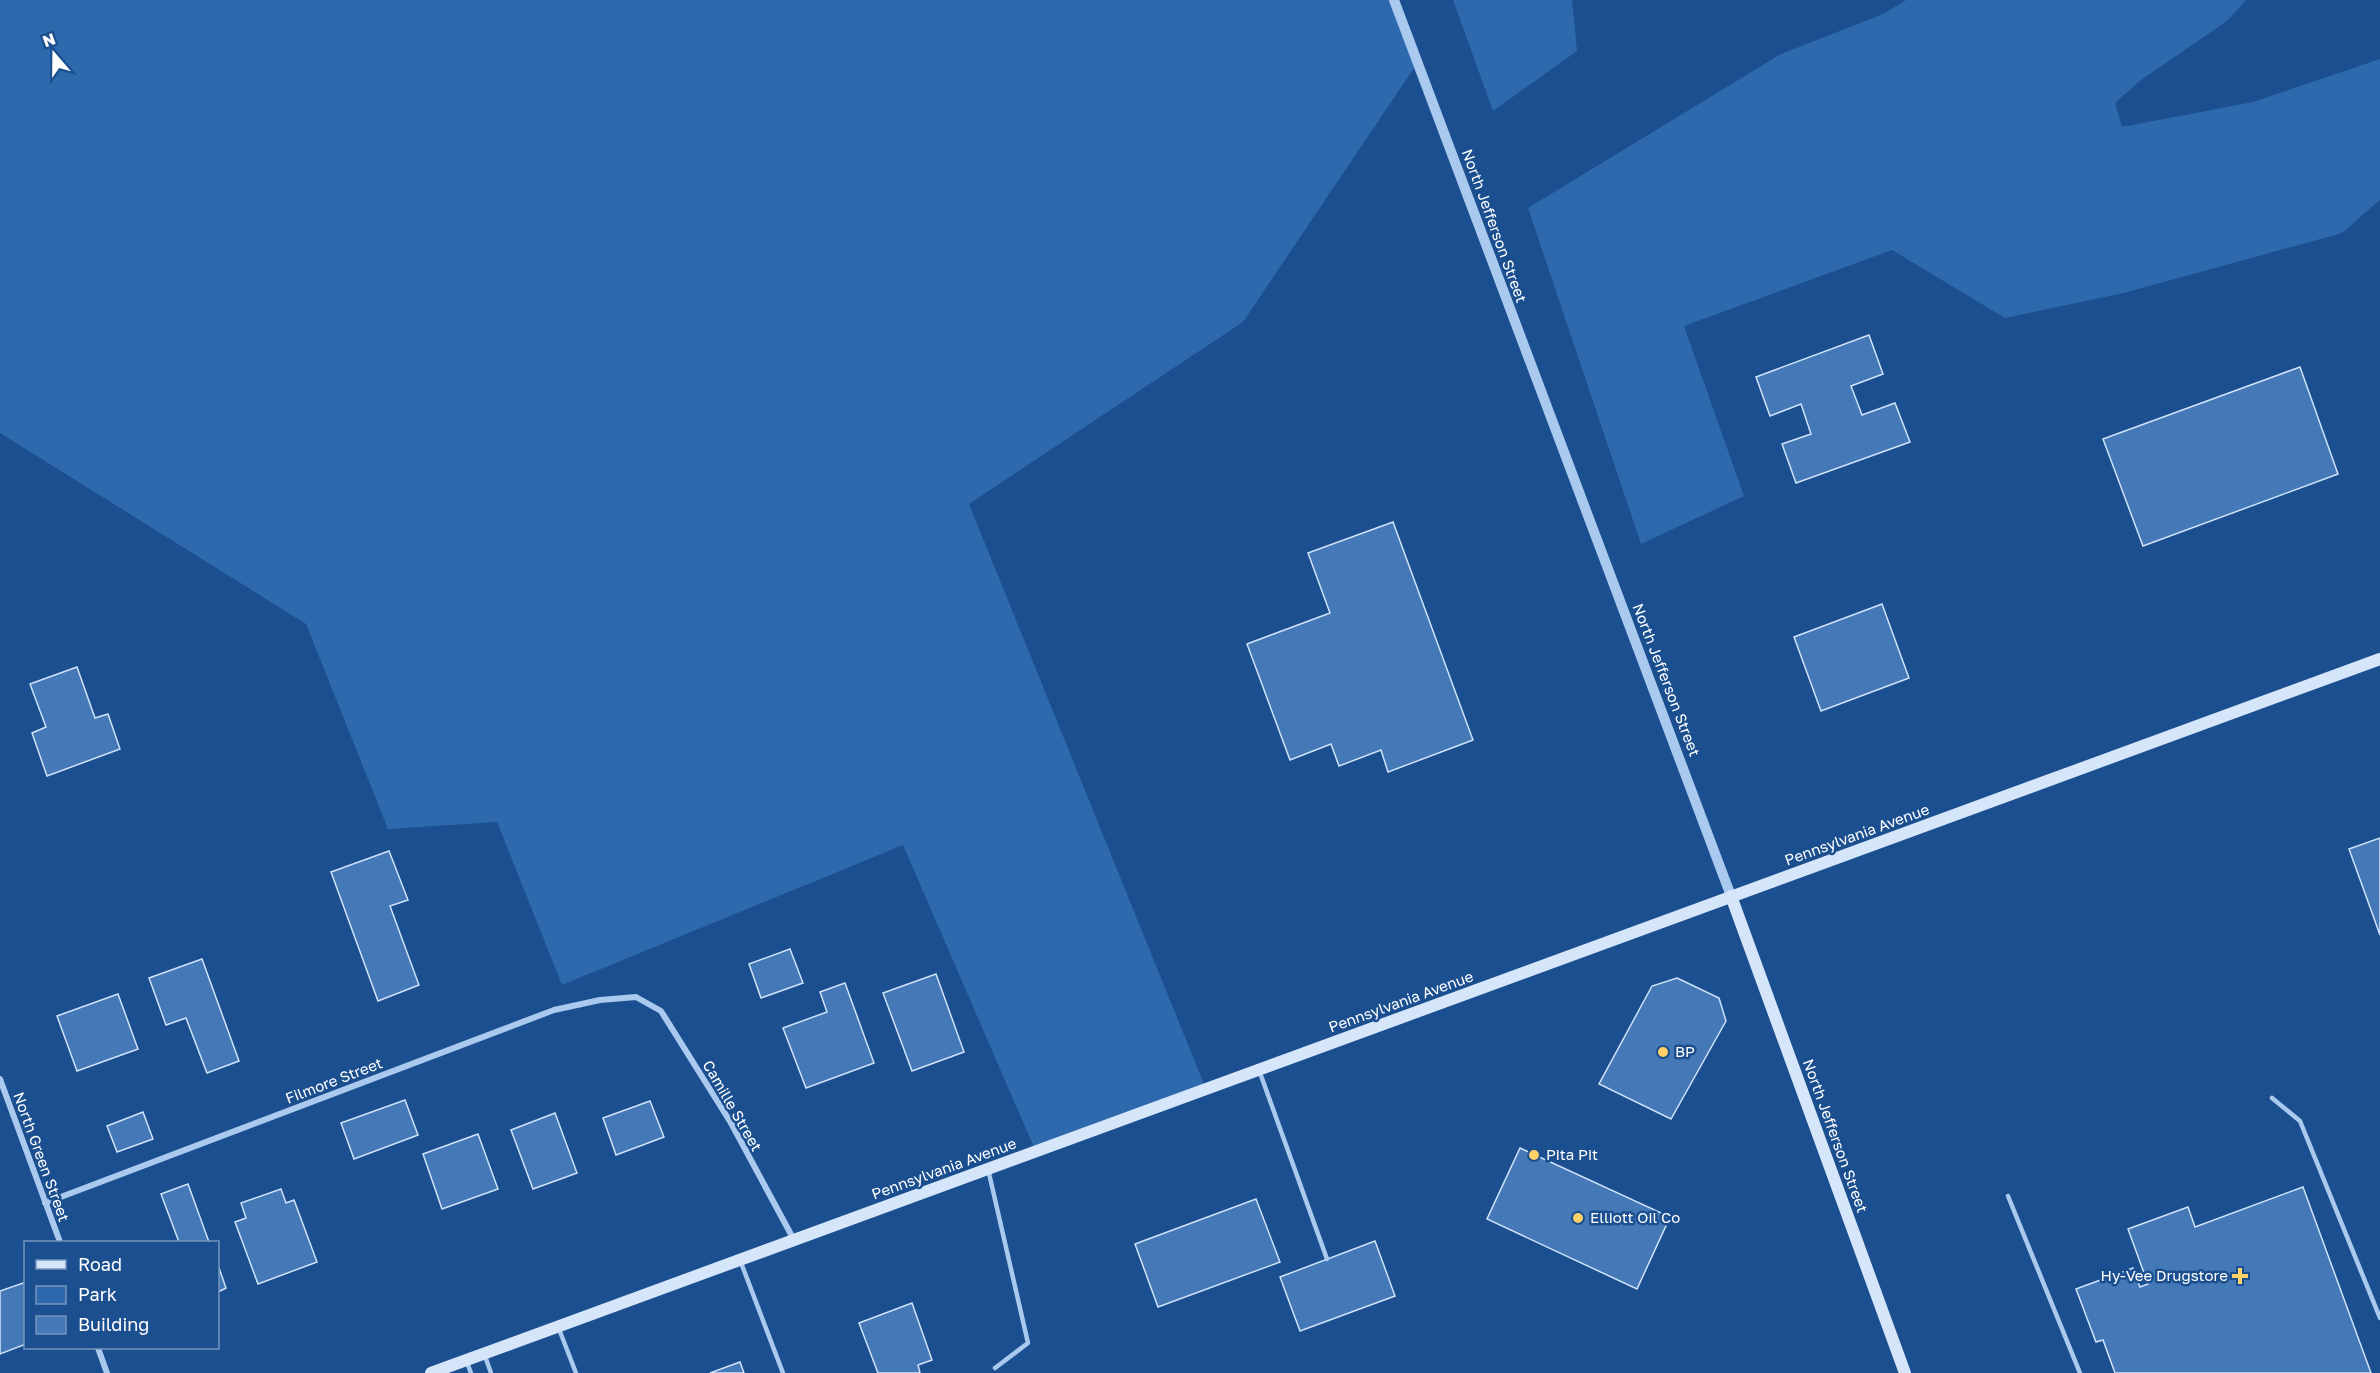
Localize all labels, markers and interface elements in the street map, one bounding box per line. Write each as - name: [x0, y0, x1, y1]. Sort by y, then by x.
- north arrow: [24, 24, 84, 84]
- text: N: [40, 28, 58, 51]
- street label: North Jefferson Street: [1459, 146, 1531, 305]
- street label: North Jefferson Street: [1629, 601, 1704, 759]
- street label: Pennsylvania Avenue: [1782, 799, 1932, 869]
- street label: Pennsylvania Avenue: [1326, 966, 1476, 1036]
- place label: BP: [1675, 1042, 1695, 1060]
- marker: BP: [1656, 1045, 1670, 1059]
- street label: Filmore Street: [283, 1053, 385, 1107]
- street label: North Jefferson Street: [1800, 1056, 1872, 1215]
- street label: Camille Street: [700, 1057, 766, 1154]
- street label: North Green Street: [10, 1089, 74, 1224]
- street label: Pennsylvania Avenue: [869, 1133, 1019, 1203]
- place label: Pita Pit: [1546, 1145, 1598, 1163]
- marker: Pita Pit: [1527, 1148, 1541, 1162]
- place label: Elliott Oil Co: [1590, 1208, 1680, 1226]
- marker: Elliott Oil Co: [1571, 1211, 1585, 1225]
- legend: [24, 1241, 219, 1349]
- text: Road: [78, 1253, 122, 1275]
- place label: Hy-Vee Drugstore: [2100, 1266, 2228, 1284]
- marker: Hy-Vee Drugstore: [2233, 1269, 2247, 1283]
- text: Park: [78, 1283, 117, 1305]
- text: Building: [78, 1313, 149, 1335]

